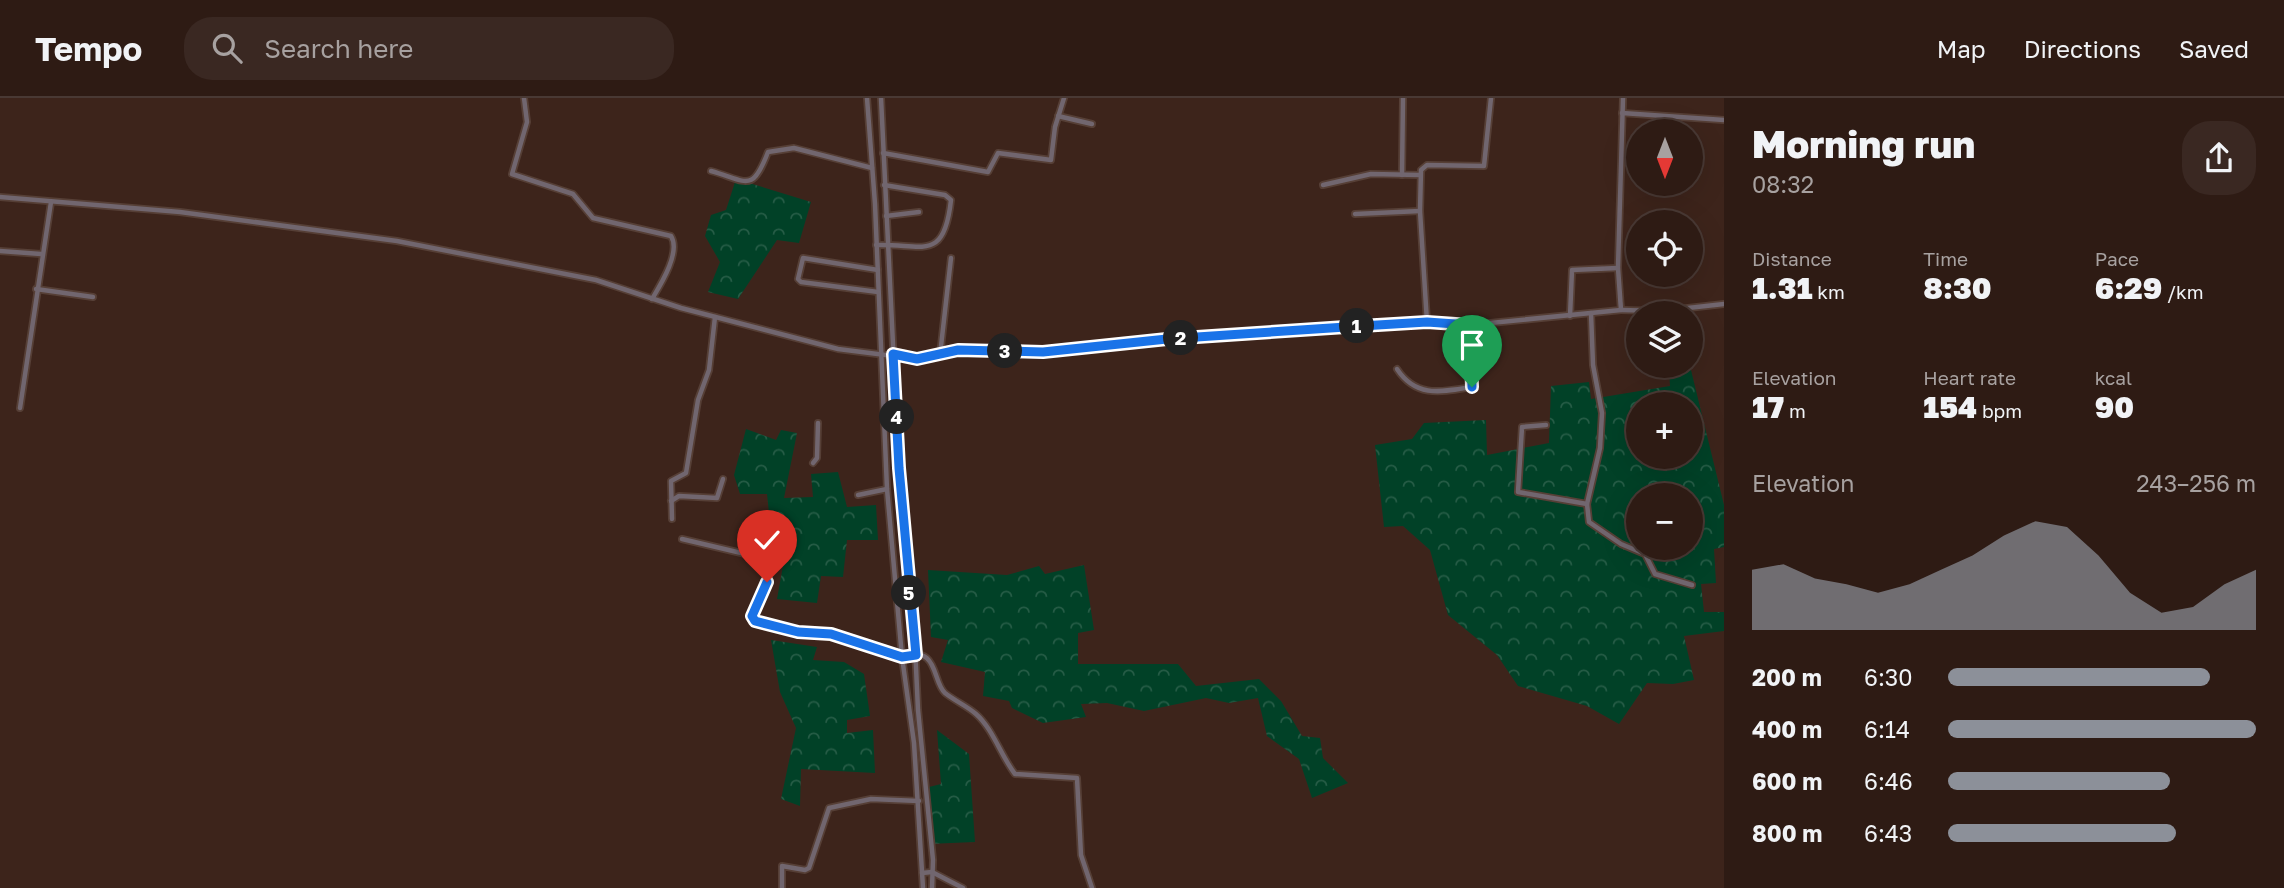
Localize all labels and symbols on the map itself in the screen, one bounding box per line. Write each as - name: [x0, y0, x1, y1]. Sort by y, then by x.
- north arrow: [1626, 119, 1703, 196]
- pin: 1: [1340, 308, 1374, 344]
- pin: [1442, 315, 1502, 387]
- pin: 2: [1164, 320, 1198, 356]
- pin: 3: [988, 334, 1023, 368]
- pin: 4: [880, 400, 914, 434]
- pin: [737, 510, 797, 582]
- pin: 5: [892, 575, 926, 610]

